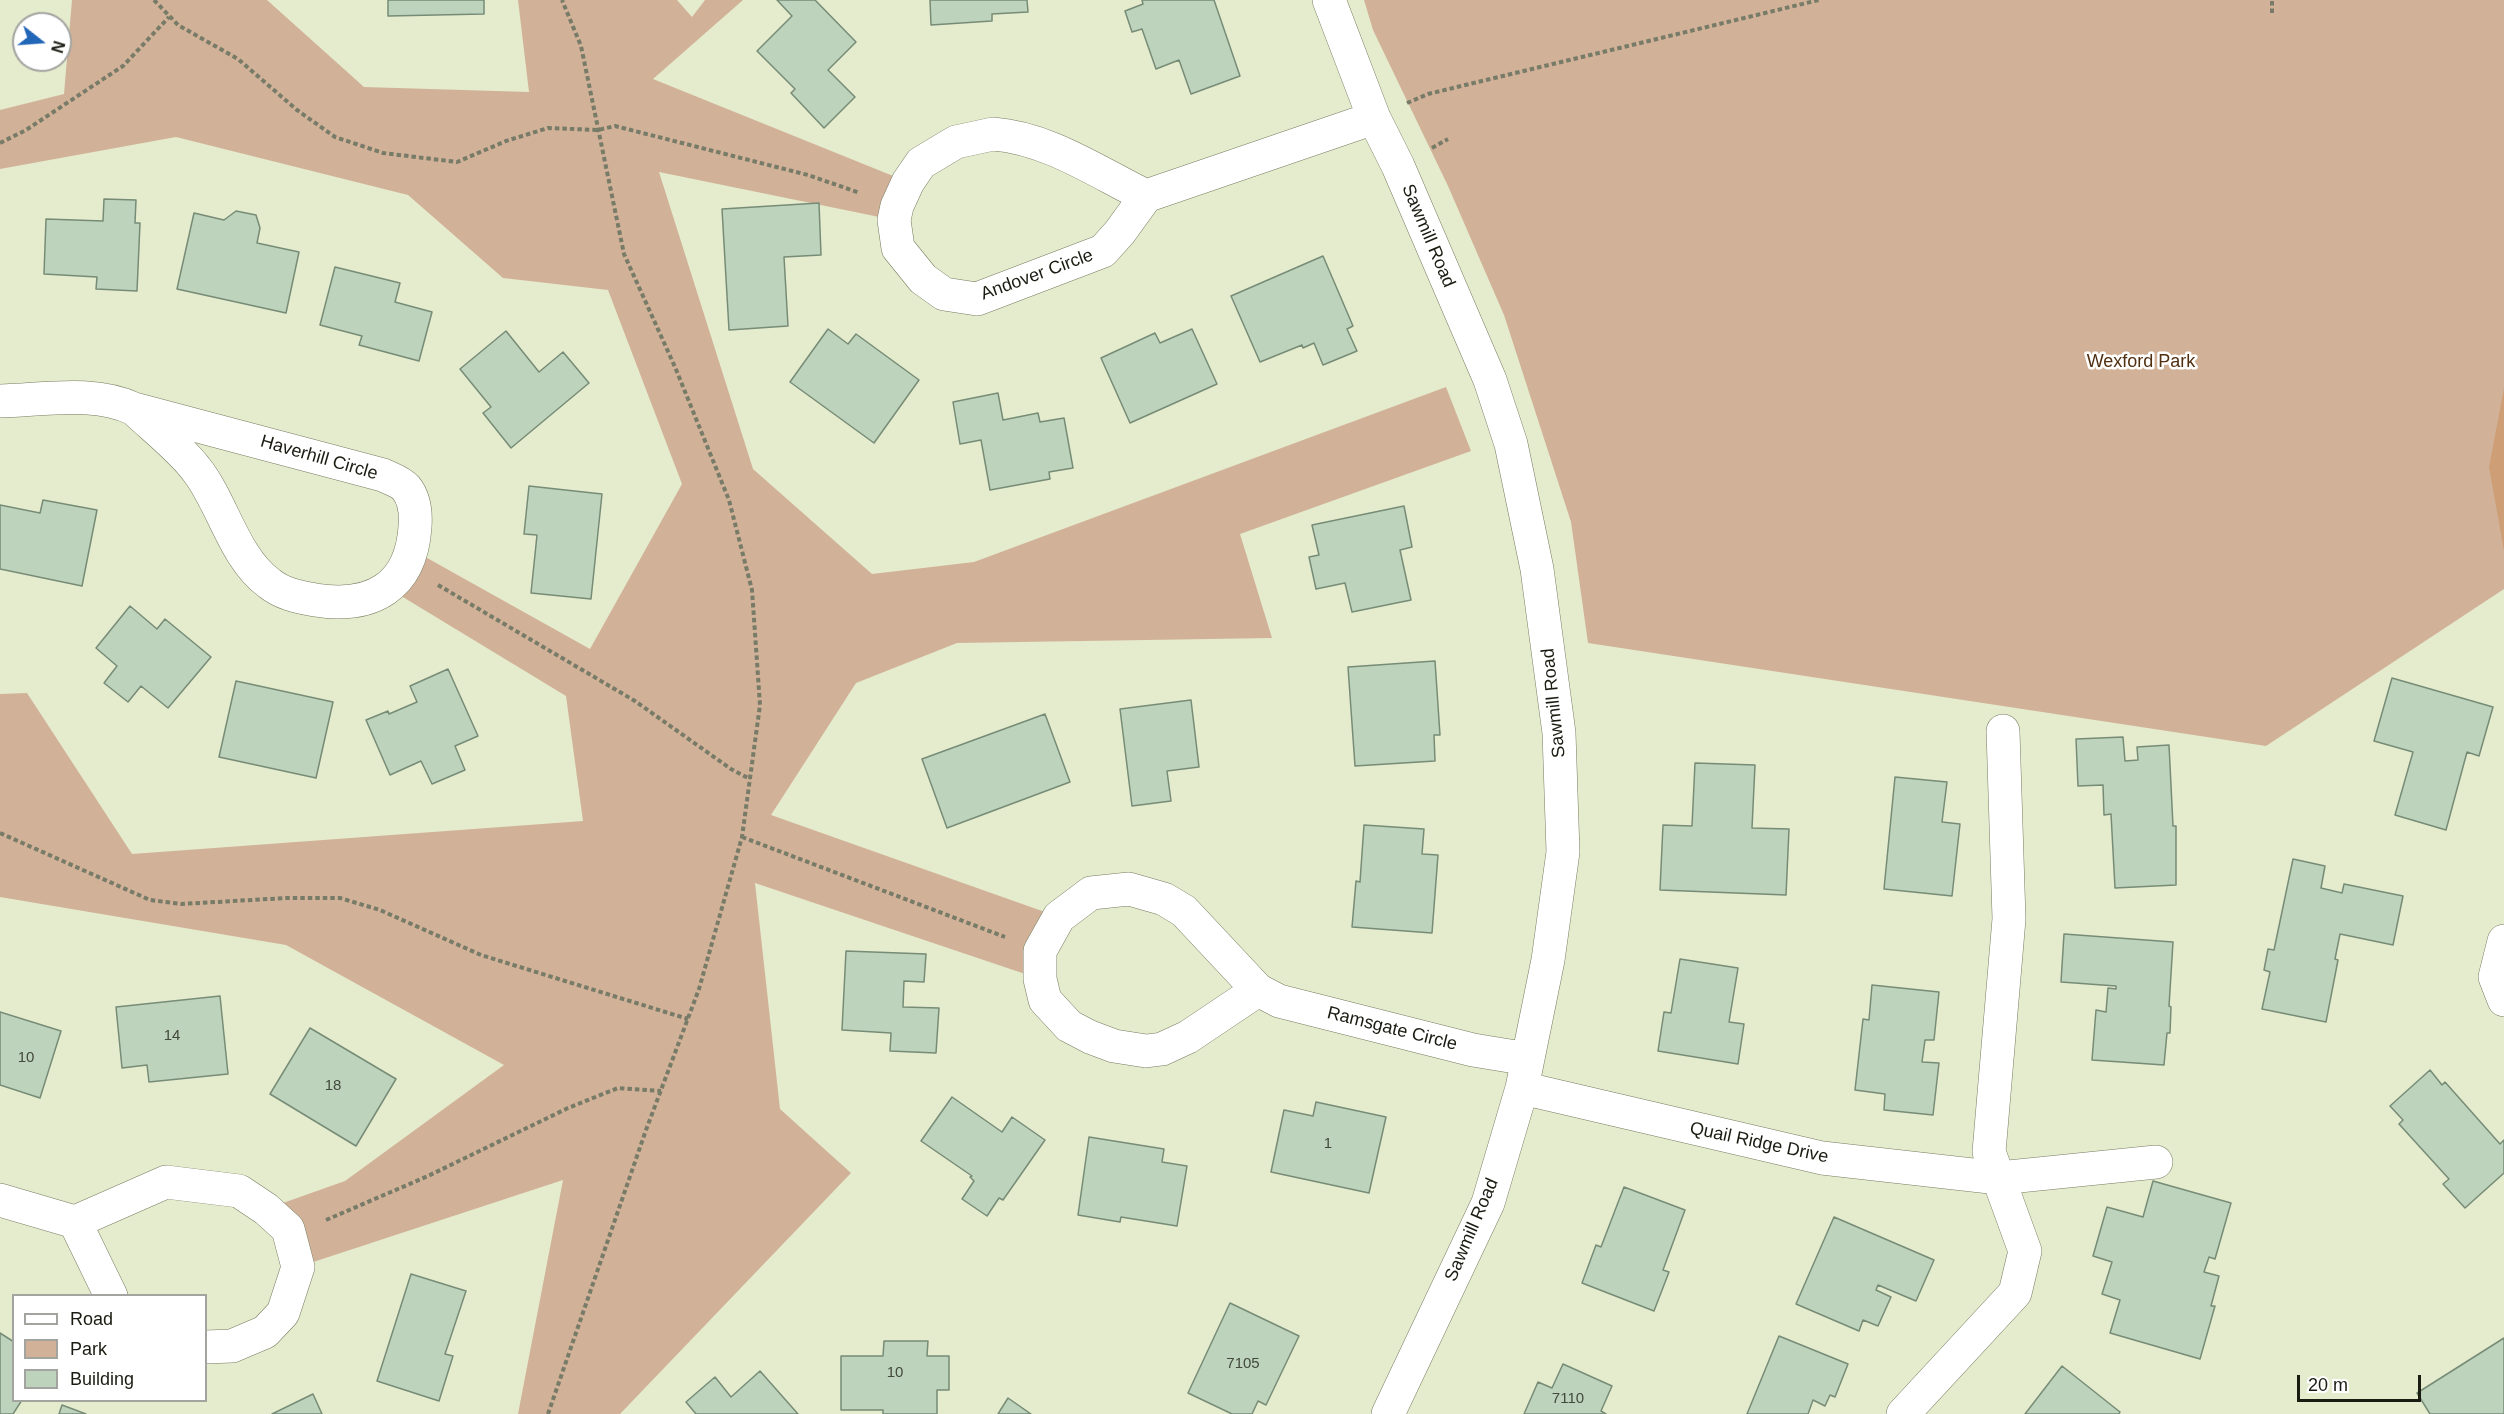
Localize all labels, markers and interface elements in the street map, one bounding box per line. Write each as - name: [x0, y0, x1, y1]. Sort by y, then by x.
- north arrow: [12, 12, 72, 72]
- text: N: [48, 39, 68, 55]
- street label: Sawmill Road: [1397, 181, 1459, 291]
- street label: Andover Circle: [978, 245, 1096, 305]
- park label: Wexford Park: [2087, 351, 2195, 373]
- street label: Haverhill Circle: [258, 431, 380, 485]
- street label: Sawmill Road: [1538, 647, 1570, 759]
- street label: Ramsgate Circle: [1325, 1002, 1459, 1056]
- house number: 14: [164, 1027, 180, 1045]
- house number: 10: [18, 1049, 34, 1067]
- house number: 18: [325, 1077, 341, 1095]
- street label: Quail Ridge Drive: [1688, 1118, 1830, 1168]
- house number: 1: [1324, 1135, 1332, 1153]
- street label: Sawmill Road: [1441, 1175, 1503, 1285]
- legend: [12, 1294, 207, 1402]
- text: Road: [70, 1309, 113, 1329]
- text: Park: [70, 1339, 107, 1359]
- house number: 7105: [1226, 1355, 1260, 1373]
- scale bar: [2300, 1363, 2424, 1401]
- house number: 10: [887, 1364, 903, 1382]
- text: Building: [70, 1369, 134, 1389]
- text: 20 m: [2308, 1375, 2348, 1395]
- house number: 7110: [1552, 1390, 1584, 1408]

